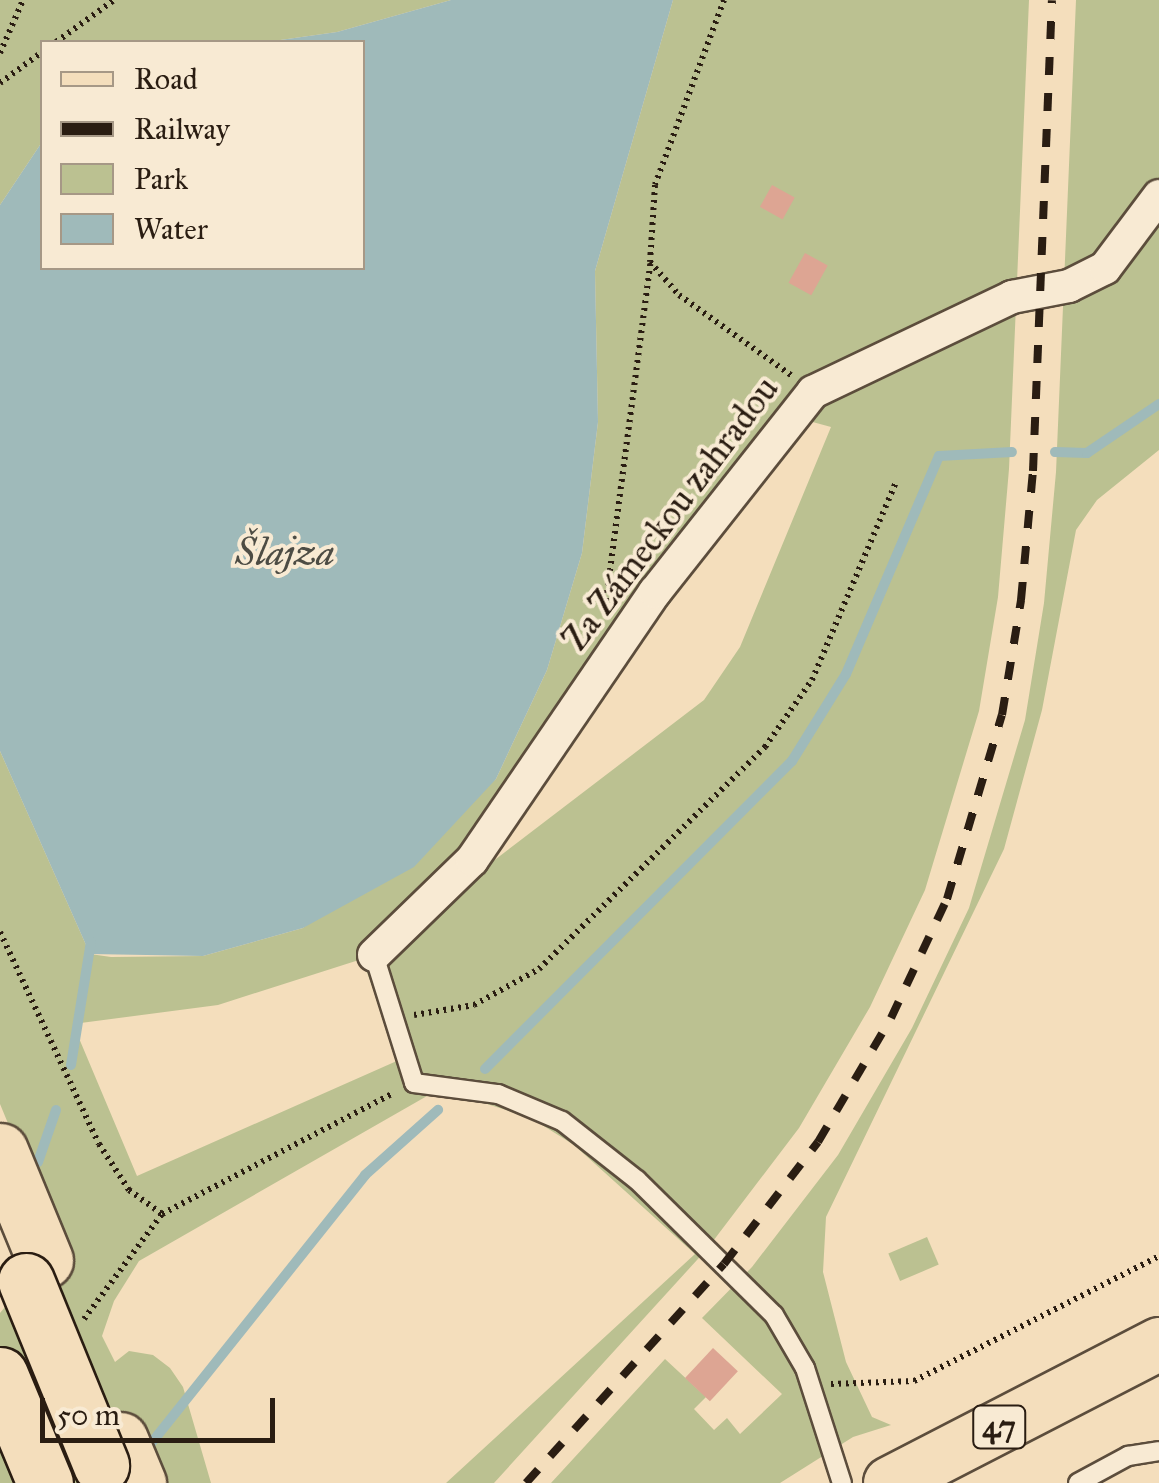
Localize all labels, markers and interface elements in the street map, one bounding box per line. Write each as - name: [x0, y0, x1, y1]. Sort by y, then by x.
- legend: [40, 40, 365, 270]
- text: Road: [134, 61, 198, 97]
- text: Railway: [134, 111, 230, 147]
- text: Park: [134, 161, 188, 197]
- text: Water: [134, 211, 208, 247]
- street label: Za Zámeckou zahradou: [554, 369, 788, 659]
- water label: Šlajza: [235, 530, 335, 576]
- scale bar: [45, 1378, 280, 1440]
- text: 50 m: [57, 1397, 120, 1433]
- road number: 47: [972, 1400, 1026, 1454]

